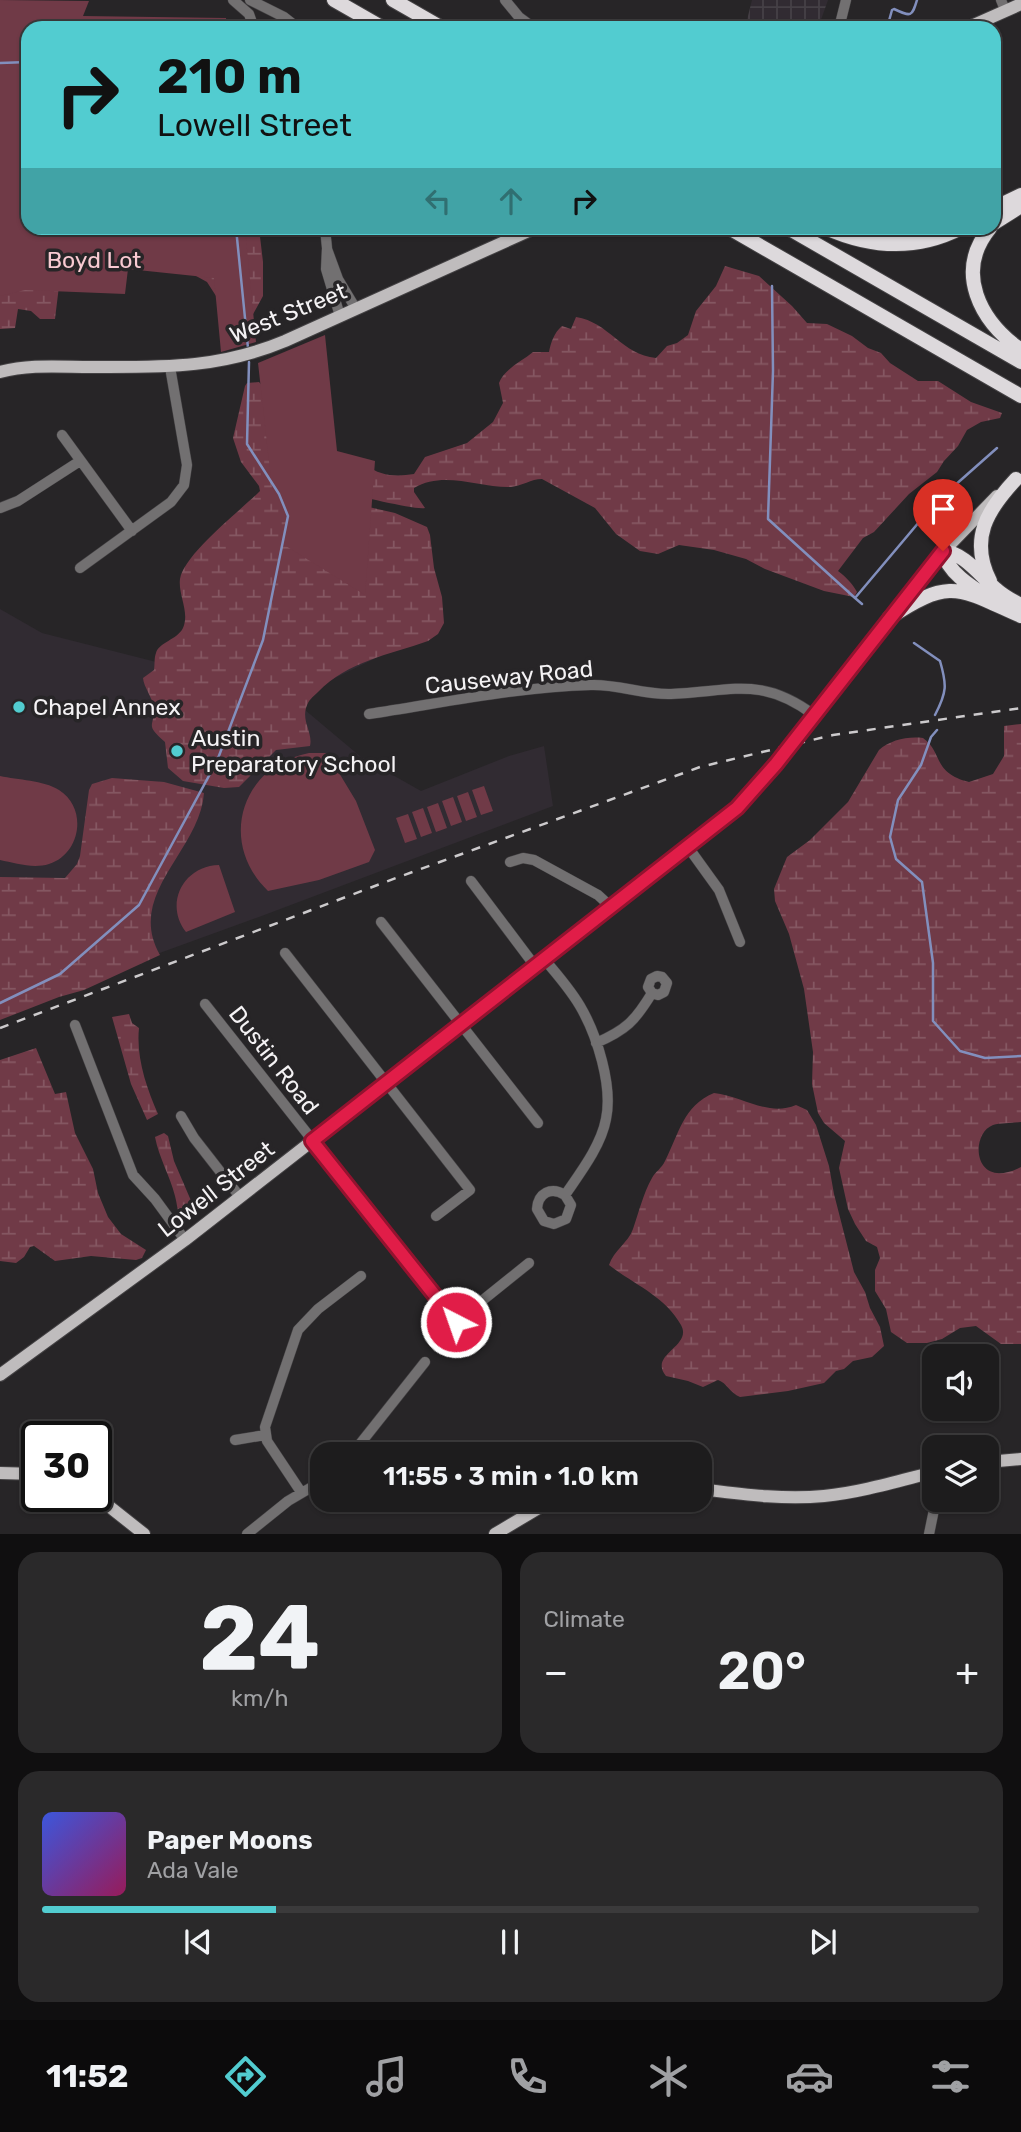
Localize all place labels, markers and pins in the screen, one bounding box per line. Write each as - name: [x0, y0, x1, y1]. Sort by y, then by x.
- pin: [913, 479, 973, 551]
- place label: Chapel Annex: [33, 693, 181, 721]
- marker: Chapel Annex: [11, 699, 27, 715]
- place label: Austin Preparatory School: [191, 724, 396, 778]
- marker: Austin Preparatory School: [169, 743, 185, 759]

